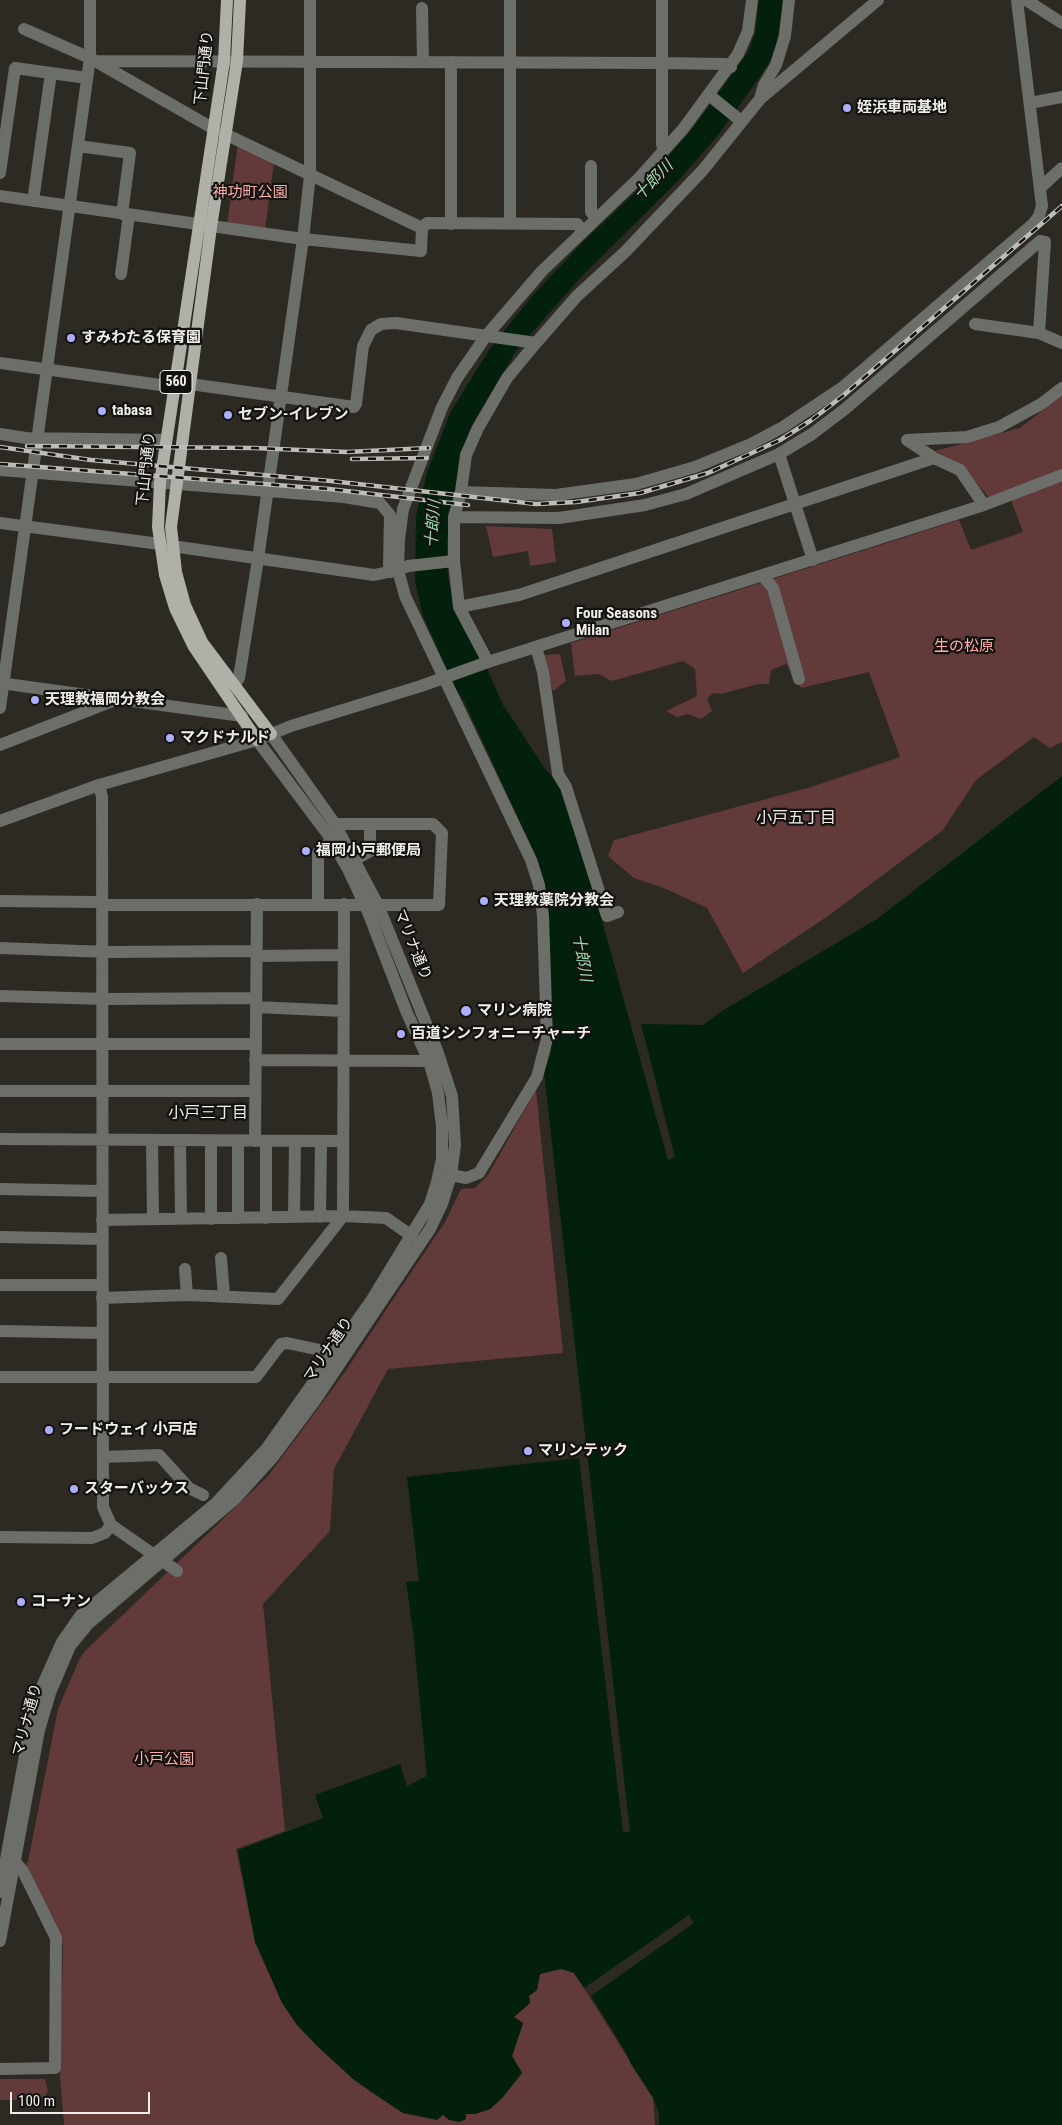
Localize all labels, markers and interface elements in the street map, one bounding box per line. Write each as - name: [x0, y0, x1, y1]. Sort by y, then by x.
- street label: 下山門通り: [192, 30, 218, 106]
- place label: 姪浜車両基地: [857, 99, 947, 117]
- marker: 姪浜車両基地: [841, 102, 853, 114]
- water label: 十郎川: [630, 157, 678, 205]
- park label: 神功町公園: [213, 184, 287, 202]
- place label: すみわたる保育園: [81, 329, 201, 347]
- marker: すみわたる保育園: [65, 332, 77, 344]
- road number: 560: [160, 371, 192, 394]
- place label: tabasa: [112, 402, 152, 420]
- marker: tabasa: [96, 405, 108, 417]
- place label: セブン-イレブン: [238, 406, 348, 424]
- marker: セブン-イレブン: [222, 409, 234, 421]
- street label: 下山門通り: [134, 431, 160, 507]
- water label: 十郎川: [423, 499, 445, 549]
- place label: Four Seasons Milan: [576, 605, 657, 640]
- marker: Four Seasons Milan: [560, 617, 572, 629]
- park label: 生の松原: [934, 638, 994, 656]
- place label: 天理教福岡分教会: [45, 691, 165, 709]
- marker: 天理教福岡分教会: [29, 694, 41, 706]
- place label: マクドナルド: [180, 729, 270, 747]
- marker: マクドナルド: [164, 732, 176, 744]
- district label: 小戸五丁目: [756, 809, 836, 829]
- place label: 福岡小戸郵便局: [316, 842, 421, 860]
- marker: 福岡小戸郵便局: [300, 845, 312, 857]
- place label: 天理教薬院分教会: [494, 892, 614, 910]
- marker: 天理教薬院分教会: [478, 895, 490, 907]
- street label: マリナ通り: [390, 907, 434, 983]
- water label: 十郎川: [567, 933, 595, 983]
- place label: マリン病院: [477, 1002, 552, 1020]
- marker: マリン病院: [459, 1004, 473, 1018]
- place label: 百道シンフォニーチャーチ: [411, 1025, 591, 1043]
- marker: 百道シンフォニーチャーチ: [395, 1028, 407, 1040]
- district label: 小戸三丁目: [168, 1104, 248, 1124]
- street label: マリナ通り: [301, 1314, 357, 1386]
- place label: フードウェイ 小戸店: [59, 1421, 197, 1439]
- marker: フードウェイ 小戸店: [43, 1424, 55, 1436]
- place label: マリンテック: [538, 1442, 628, 1460]
- marker: マリンテック: [522, 1445, 534, 1457]
- place label: スターバックス: [84, 1480, 189, 1498]
- marker: スターバックス: [68, 1483, 80, 1495]
- place label: コーナン: [31, 1593, 91, 1611]
- marker: コーナン: [15, 1596, 27, 1608]
- street label: マリナ通り: [10, 1681, 46, 1759]
- park label: 小戸公園: [134, 1751, 194, 1769]
- scale bar: [12, 2082, 152, 2114]
- text: 100 m: [18, 2092, 55, 2110]

